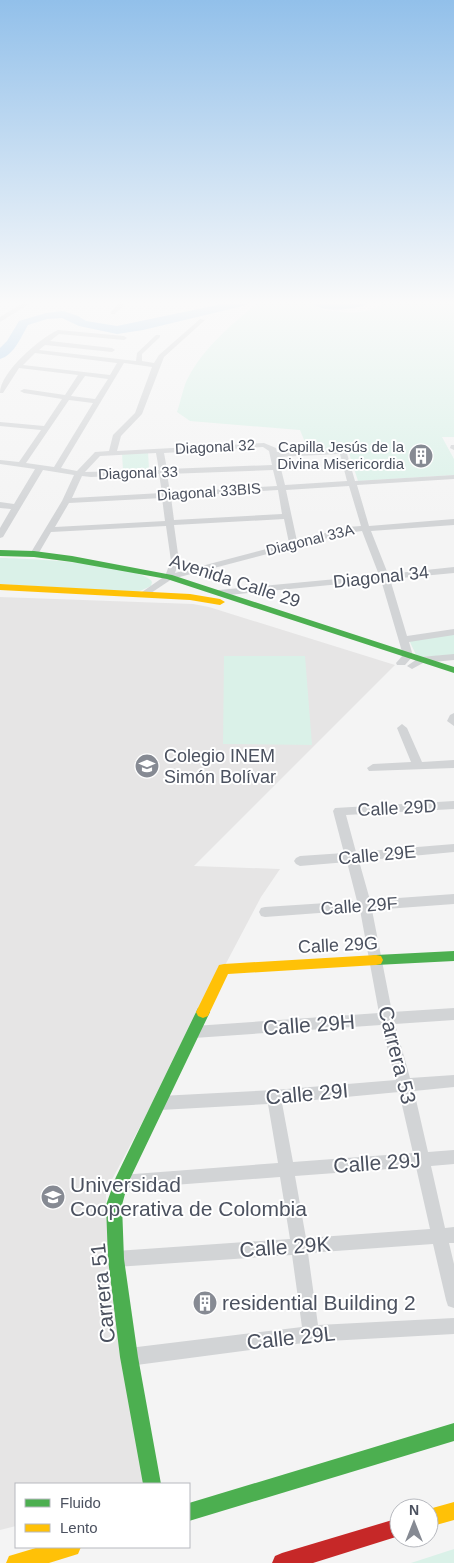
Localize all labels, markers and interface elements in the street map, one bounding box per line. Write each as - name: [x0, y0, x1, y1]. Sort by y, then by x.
- street label: Diagonal 32: [175, 436, 255, 457]
- place label: Capilla Jesús de la Divina Misericordia: [277, 438, 405, 472]
- building icon: Capilla Jesús de la Divina Misericordia: [408, 443, 434, 469]
- street label: Diagonal 33: [98, 463, 178, 482]
- street label: Diagonal 33BIS: [156, 479, 262, 504]
- street label: Diagonal 33A: [264, 520, 356, 559]
- street label: Avenida Calle 29: [167, 551, 303, 611]
- street label: Diagonal 34: [332, 562, 430, 592]
- place label: Colegio INEM Simón Bolívar: [164, 746, 276, 787]
- school or university icon: Colegio INEM Simón Bolívar: [134, 753, 160, 779]
- street label: Calle 29D: [357, 796, 437, 820]
- street label: Calle 29E: [337, 842, 417, 868]
- street label: Calle 29F: [320, 893, 398, 919]
- street label: Calle 29G: [298, 933, 378, 957]
- street label: Carrera 53: [374, 1003, 421, 1106]
- street label: Calle 29H: [262, 1010, 356, 1039]
- street label: Calle 29I: [265, 1078, 349, 1109]
- street label: Calle 29J: [332, 1148, 421, 1177]
- place label: Universidad Cooperativa de Colombia: [70, 1173, 307, 1220]
- school or university icon: Universidad Cooperativa de Colombia: [40, 1184, 66, 1210]
- street label: Calle 29K: [239, 1232, 331, 1261]
- street label: Carrera 51: [86, 1242, 119, 1344]
- building icon: residential Building 2: [192, 1290, 218, 1316]
- place label: residential Building 2: [222, 1291, 416, 1314]
- street label: Calle 29L: [246, 1321, 336, 1354]
- legend: [15, 1483, 190, 1548]
- text: Fluido: [60, 1494, 101, 1511]
- north arrow: [389, 1498, 439, 1548]
- text: N: [409, 1502, 419, 1518]
- text: Lento: [60, 1519, 98, 1536]

